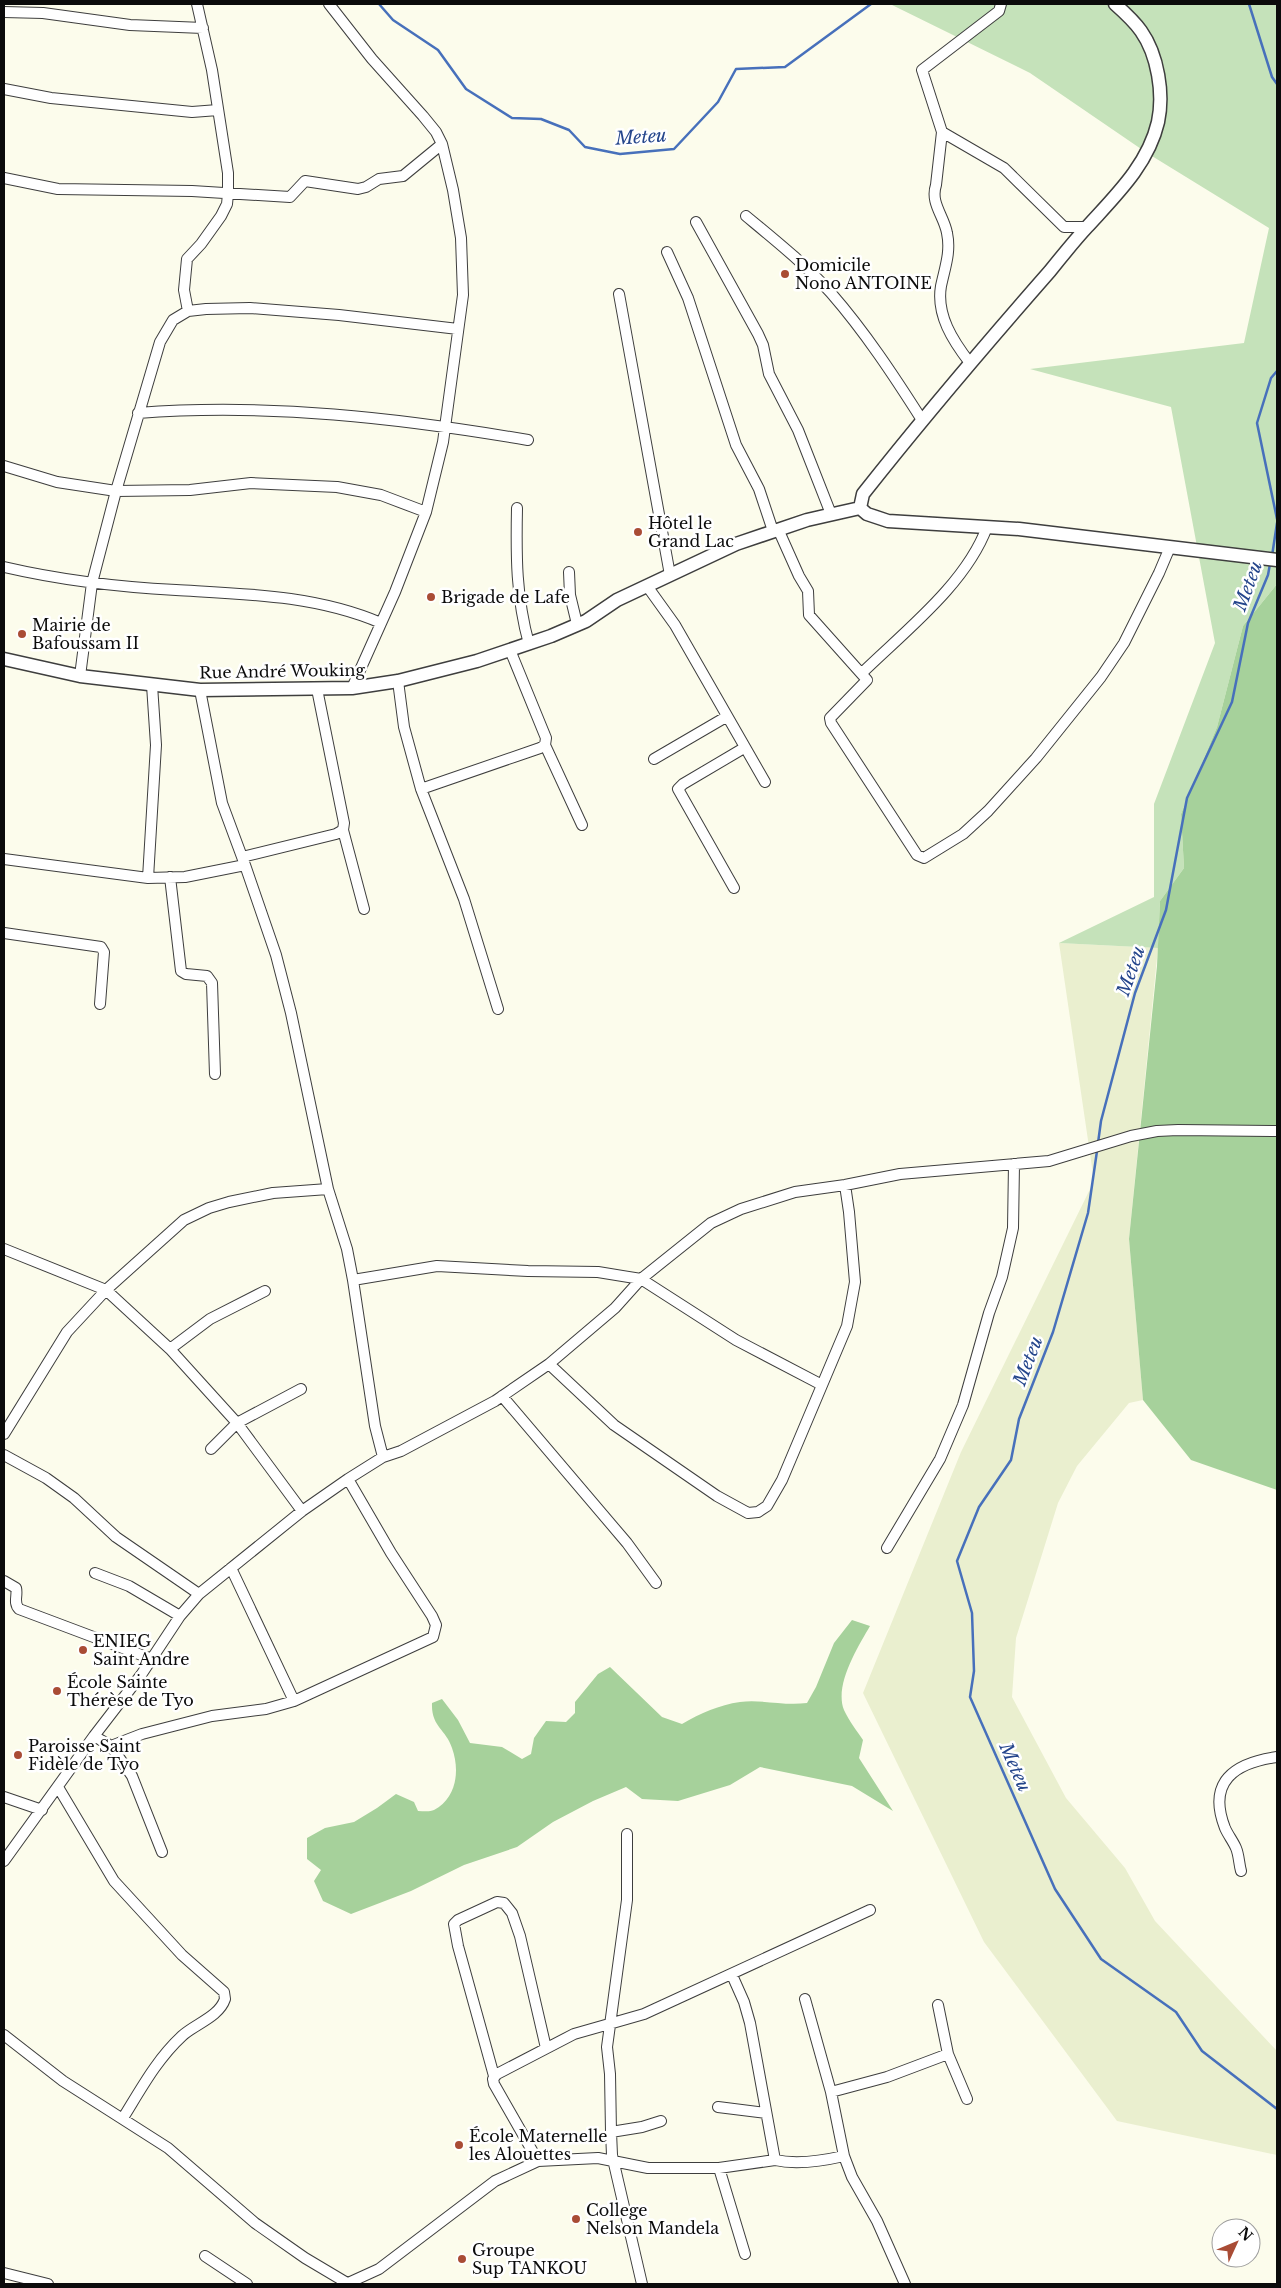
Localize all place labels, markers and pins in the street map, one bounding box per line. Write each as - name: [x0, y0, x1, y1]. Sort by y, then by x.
- place label: Domicile Nono ANTOINE: [795, 255, 932, 293]
- marker: Domicile Nono ANTOINE: [779, 268, 791, 280]
- place label: Hôtel le Grand Lac: [648, 513, 734, 551]
- marker: Hôtel le Grand Lac: [632, 526, 644, 538]
- place label: Brigade de Lafe: [441, 587, 570, 607]
- marker: Brigade de Lafe: [425, 591, 437, 603]
- place label: Mairie de Bafoussam II: [32, 615, 139, 653]
- marker: Mairie de Bafoussam II: [16, 628, 28, 640]
- place label: ENIEG Saint Andre: [93, 1631, 189, 1669]
- marker: ENIEG Saint Andre: [77, 1644, 89, 1656]
- place label: École Sainte Thérèse de Tyo: [67, 1672, 194, 1710]
- marker: École Sainte Thérèse de Tyo: [51, 1685, 63, 1697]
- place label: Paroisse Saint Fidèle de Tyo: [28, 1736, 141, 1774]
- marker: Paroisse Saint Fidèle de Tyo: [12, 1749, 24, 1761]
- place label: École Maternelle les Alouettes: [469, 2126, 608, 2164]
- marker: École Maternelle les Alouettes: [453, 2139, 465, 2151]
- place label: College Nelson Mandela: [586, 2200, 719, 2238]
- marker: College Nelson Mandela: [570, 2213, 582, 2225]
- place label: Groupe Sup TANKOU: [472, 2240, 587, 2278]
- marker: Groupe Sup TANKOU: [456, 2253, 468, 2265]

